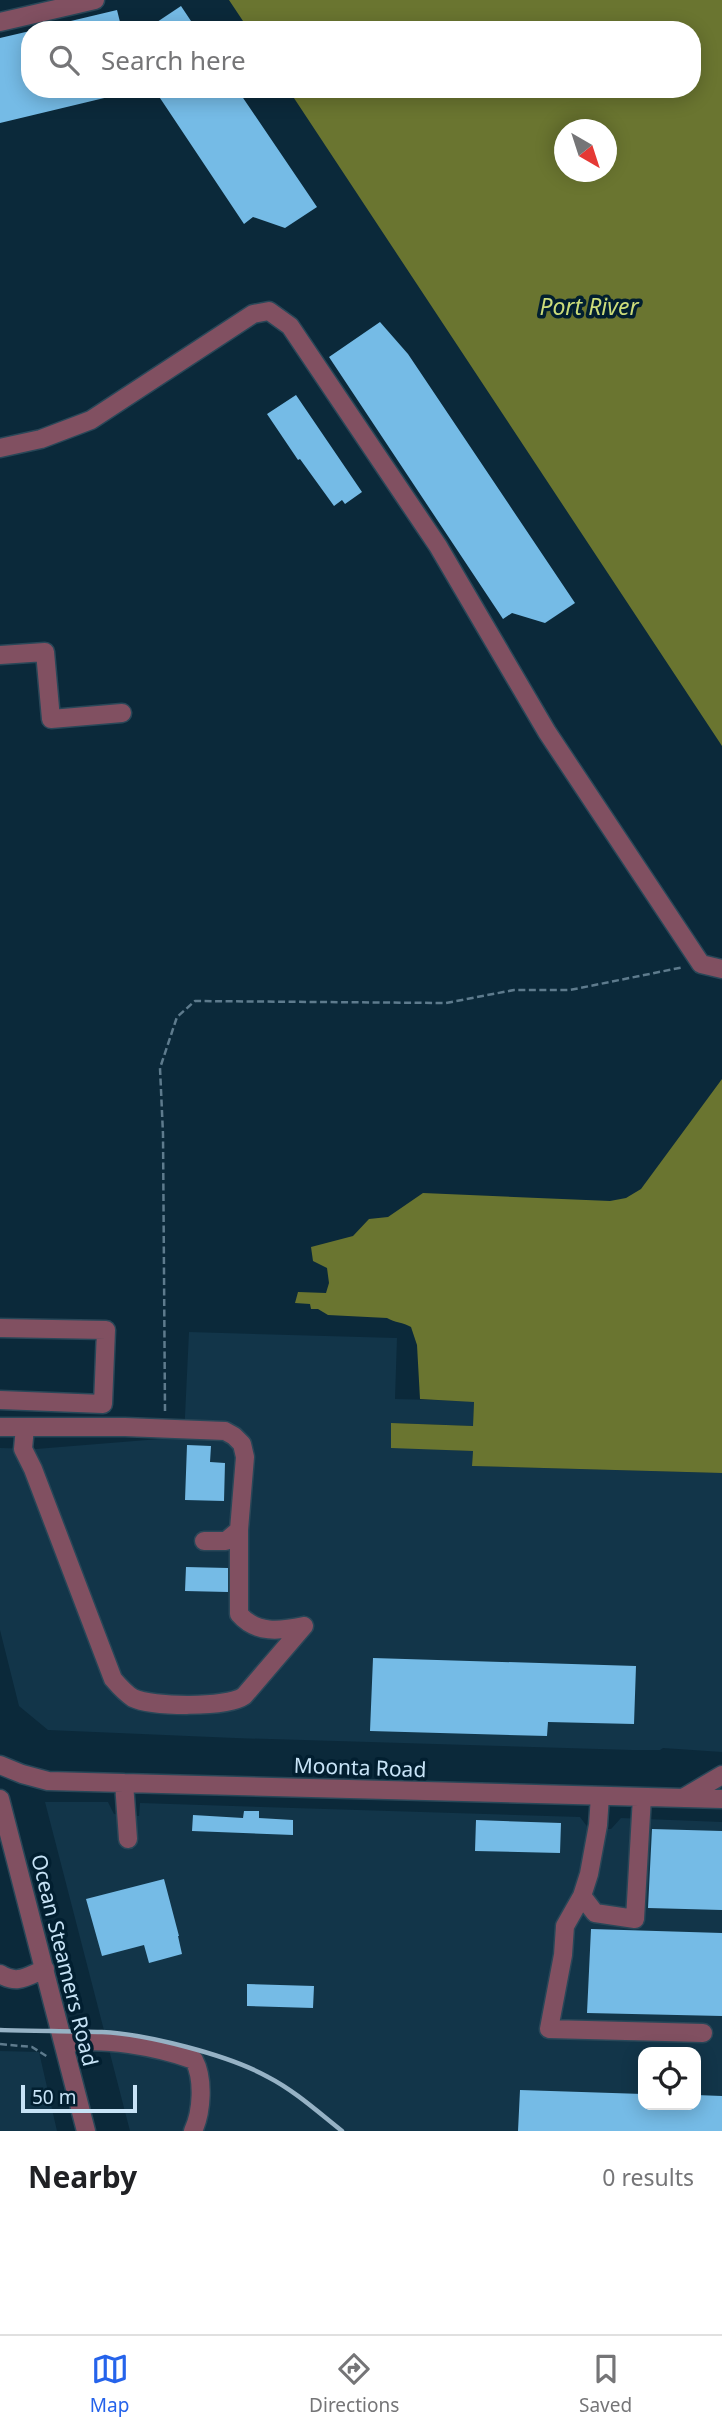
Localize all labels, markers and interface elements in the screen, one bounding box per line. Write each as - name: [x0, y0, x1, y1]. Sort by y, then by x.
- search box: [21, 21, 701, 98]
- icon: search: [45, 41, 83, 79]
- text: Search here: [101, 42, 246, 78]
- north arrow: [554, 119, 617, 182]
- water label: Port River: [539, 290, 639, 322]
- street label: Moonta Road: [293, 1751, 427, 1783]
- street label: Ocean Steamers Road: [25, 1851, 105, 2069]
- map controls: [638, 2047, 701, 2110]
- button: locate: [638, 2047, 701, 2110]
- scale bar: [21, 2082, 136, 2114]
- text: 50 m: [32, 2084, 76, 2110]
- text: Nearby: [28, 2156, 137, 2197]
- text: 0 results: [602, 2161, 694, 2193]
- tab: Map: [90, 2350, 129, 2418]
- tab: Directions: [309, 2350, 399, 2418]
- tab: Saved: [579, 2350, 632, 2418]

